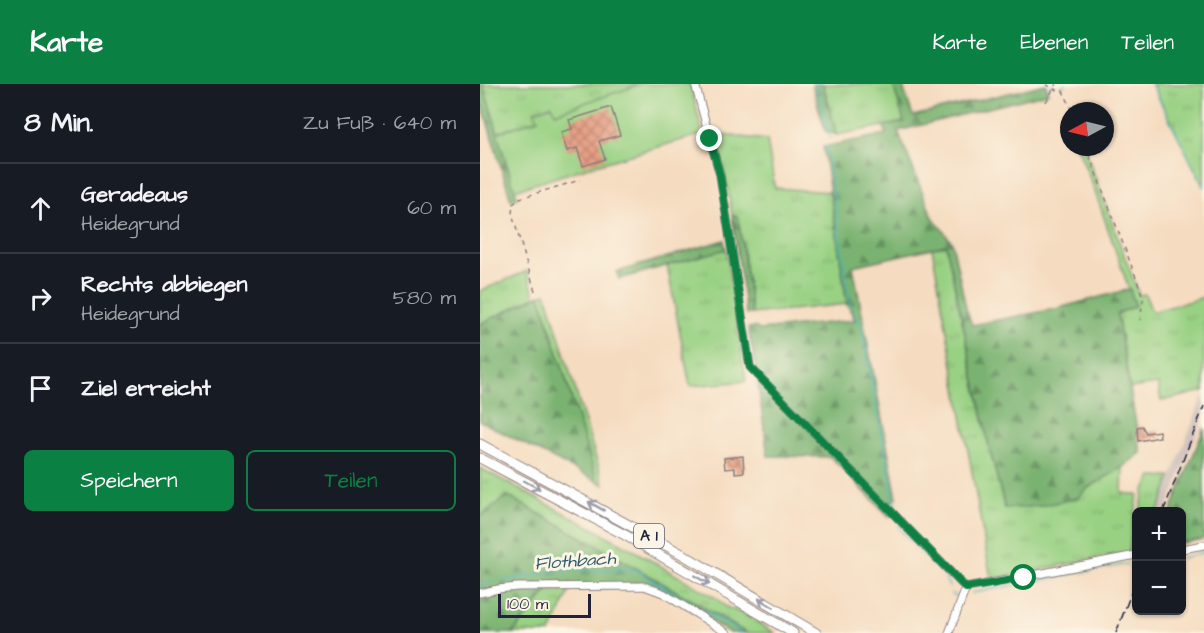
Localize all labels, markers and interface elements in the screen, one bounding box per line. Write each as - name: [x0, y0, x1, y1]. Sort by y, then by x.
- text: Karte: [30, 23, 103, 62]
- text: Karte: [932, 28, 987, 57]
- text: Ebenen: [1020, 28, 1088, 57]
- text: Teilen: [1121, 28, 1174, 57]
- north arrow: [1060, 102, 1114, 156]
- text: 8 Min.: [24, 105, 93, 141]
- text: Zu Fuß · 640 m: [303, 109, 456, 137]
- route end: [696, 125, 722, 151]
- text: Geradeaus: [81, 179, 188, 210]
- icon: ahead: [24, 192, 57, 225]
- text: 60 m: [407, 194, 456, 222]
- text: Heidegrund: [81, 210, 180, 238]
- text: Rechts abbiegen: [81, 269, 248, 300]
- icon: right: [24, 282, 57, 315]
- text: 580 m: [393, 284, 456, 312]
- text: Heidegrund: [81, 300, 180, 328]
- icon: arrive: [24, 372, 57, 405]
- text: Ziel erreicht: [81, 373, 211, 404]
- button: Speichern: [24, 450, 234, 511]
- button: Teilen: [246, 450, 456, 511]
- one-way arrow: [523, 479, 540, 491]
- one-way arrow: [588, 500, 605, 512]
- map controls: [1132, 507, 1186, 615]
- button: +: [1132, 507, 1186, 561]
- road number: A 1: [634, 524, 664, 548]
- water label: Flothbach: [534, 546, 617, 576]
- button: −: [1132, 561, 1186, 615]
- route start: [1010, 564, 1036, 590]
- one-way arrow: [693, 574, 710, 586]
- scale bar: [498, 591, 591, 618]
- text: 100 m: [507, 593, 548, 615]
- one-way arrow: [758, 596, 775, 608]

